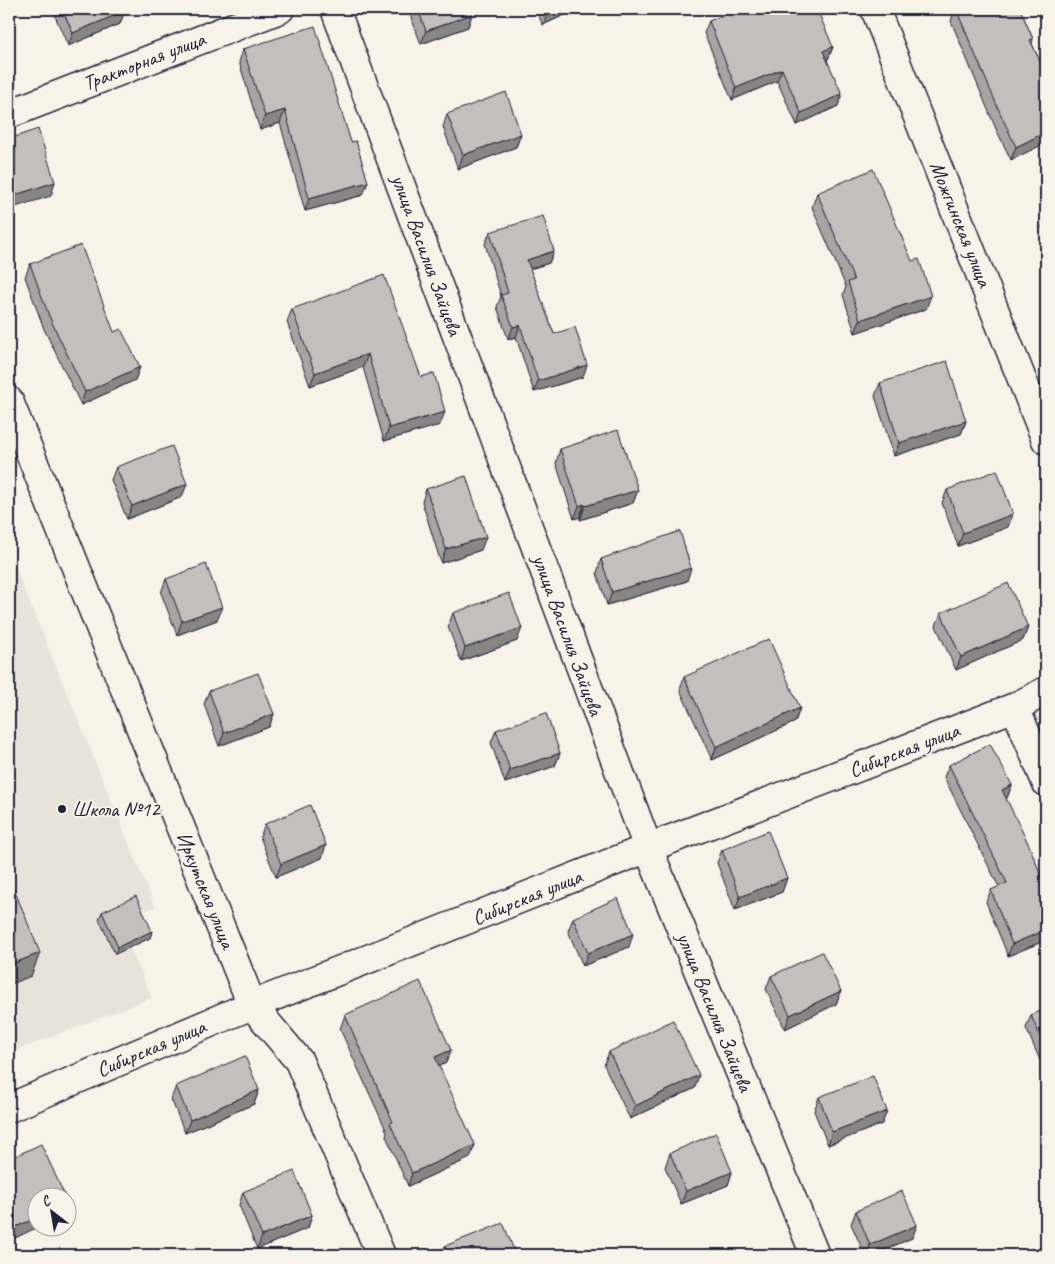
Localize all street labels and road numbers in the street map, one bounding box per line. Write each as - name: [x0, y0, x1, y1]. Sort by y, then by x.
- street label: Тракторная улица: [79, 25, 210, 96]
- street label: Можгинская улица: [924, 157, 999, 292]
- street label: улица Василия Зайцева: [385, 169, 469, 341]
- street label: улица Василия Зайцева: [526, 549, 610, 721]
- street label: Сибирская улица: [845, 716, 965, 783]
- street label: Иркутская улица: [171, 828, 242, 955]
- street label: Сибирская улица: [468, 862, 587, 931]
- street label: улица Василия Зайцева: [670, 927, 759, 1097]
- street label: Сибирская улица: [92, 1013, 211, 1083]

